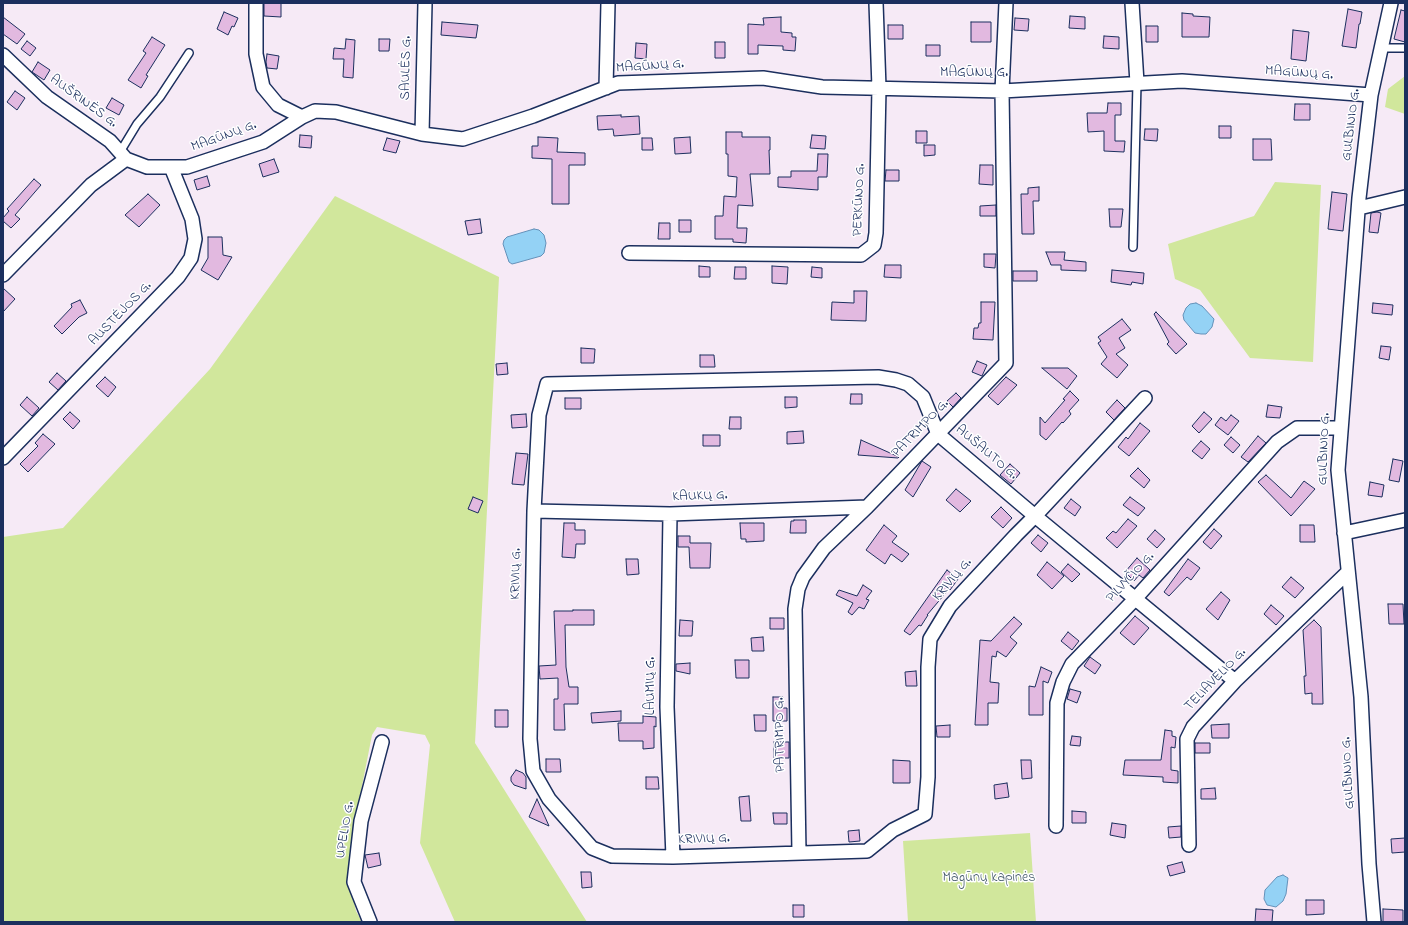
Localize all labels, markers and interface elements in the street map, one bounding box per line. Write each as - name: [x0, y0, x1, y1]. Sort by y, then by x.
- street label: SAULĖS G.: [398, 36, 416, 100]
- street label: MAGŪNŲ G.: [615, 56, 685, 78]
- street label: MAGŪNŲ G.: [1264, 63, 1334, 85]
- street label: MAGŪNŲ G.: [940, 66, 1008, 82]
- street label: AUŠRINĖS G.: [46, 72, 120, 132]
- street label: GULBINIO G.: [1339, 88, 1365, 162]
- street label: MAGŪNŲ G.: [189, 117, 259, 157]
- street label: PERKŪNO G.: [850, 163, 870, 237]
- street label: AUSTĖJOS G.: [86, 278, 156, 350]
- street label: PATRIMPO G.: [889, 396, 953, 462]
- street label: GULBINIO G.: [1315, 412, 1335, 486]
- street label: AUŠAUTO G.: [951, 422, 1021, 484]
- street label: KAUKŲ G.: [672, 488, 728, 506]
- street label: KRIVIŲ G.: [508, 548, 526, 600]
- street label: PILVYČIO G.: [1103, 549, 1159, 607]
- street label: KRIVIŲ G.: [930, 555, 976, 605]
- street label: TELIAVELIO G.: [1182, 645, 1250, 715]
- street label: LAUMIŲ G.: [644, 657, 660, 715]
- street label: PATRIMPO G.: [772, 697, 790, 773]
- street label: GULBINIO G.: [1339, 736, 1359, 810]
- street label: UPELIO G.: [333, 800, 359, 860]
- street label: KRIVIŲ G.: [678, 831, 730, 849]
- park label: Magūnų kapinės: [943, 871, 1035, 887]

